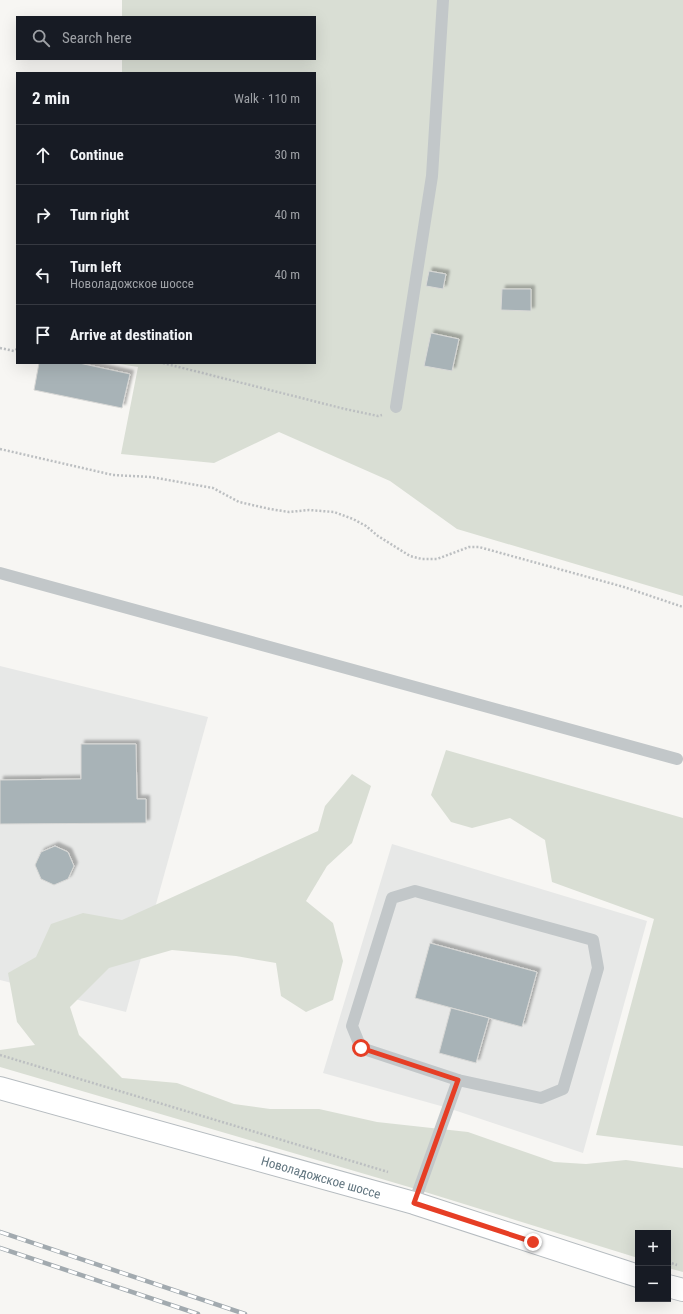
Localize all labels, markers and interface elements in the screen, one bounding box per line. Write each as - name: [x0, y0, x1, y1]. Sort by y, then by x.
- search box: [16, 16, 316, 60]
- icon: search: [30, 27, 52, 49]
- text: Search here: [62, 29, 132, 47]
- text: 2 min: [32, 88, 70, 108]
- text: Walk · 110 m: [234, 91, 300, 106]
- icon: ahead: [32, 144, 54, 166]
- text: Continue: [70, 146, 124, 164]
- text: 30 m: [274, 147, 300, 162]
- icon: right: [32, 204, 54, 226]
- text: Turn right: [70, 206, 129, 224]
- text: 40 m: [274, 207, 300, 222]
- text: Turn left: [70, 258, 121, 276]
- icon: left: [32, 264, 54, 286]
- text: 40 m: [274, 267, 300, 282]
- text: Новоладожское шоссе: [70, 276, 194, 291]
- icon: arrive: [32, 324, 54, 346]
- text: Arrive at destination: [70, 326, 193, 344]
- route start: [352, 1039, 370, 1057]
- street label: Новоладожское шоссе: [259, 1153, 382, 1202]
- map controls: [635, 1230, 671, 1302]
- button: +: [635, 1230, 671, 1266]
- route end: [524, 1233, 542, 1251]
- button: −: [635, 1266, 671, 1302]

